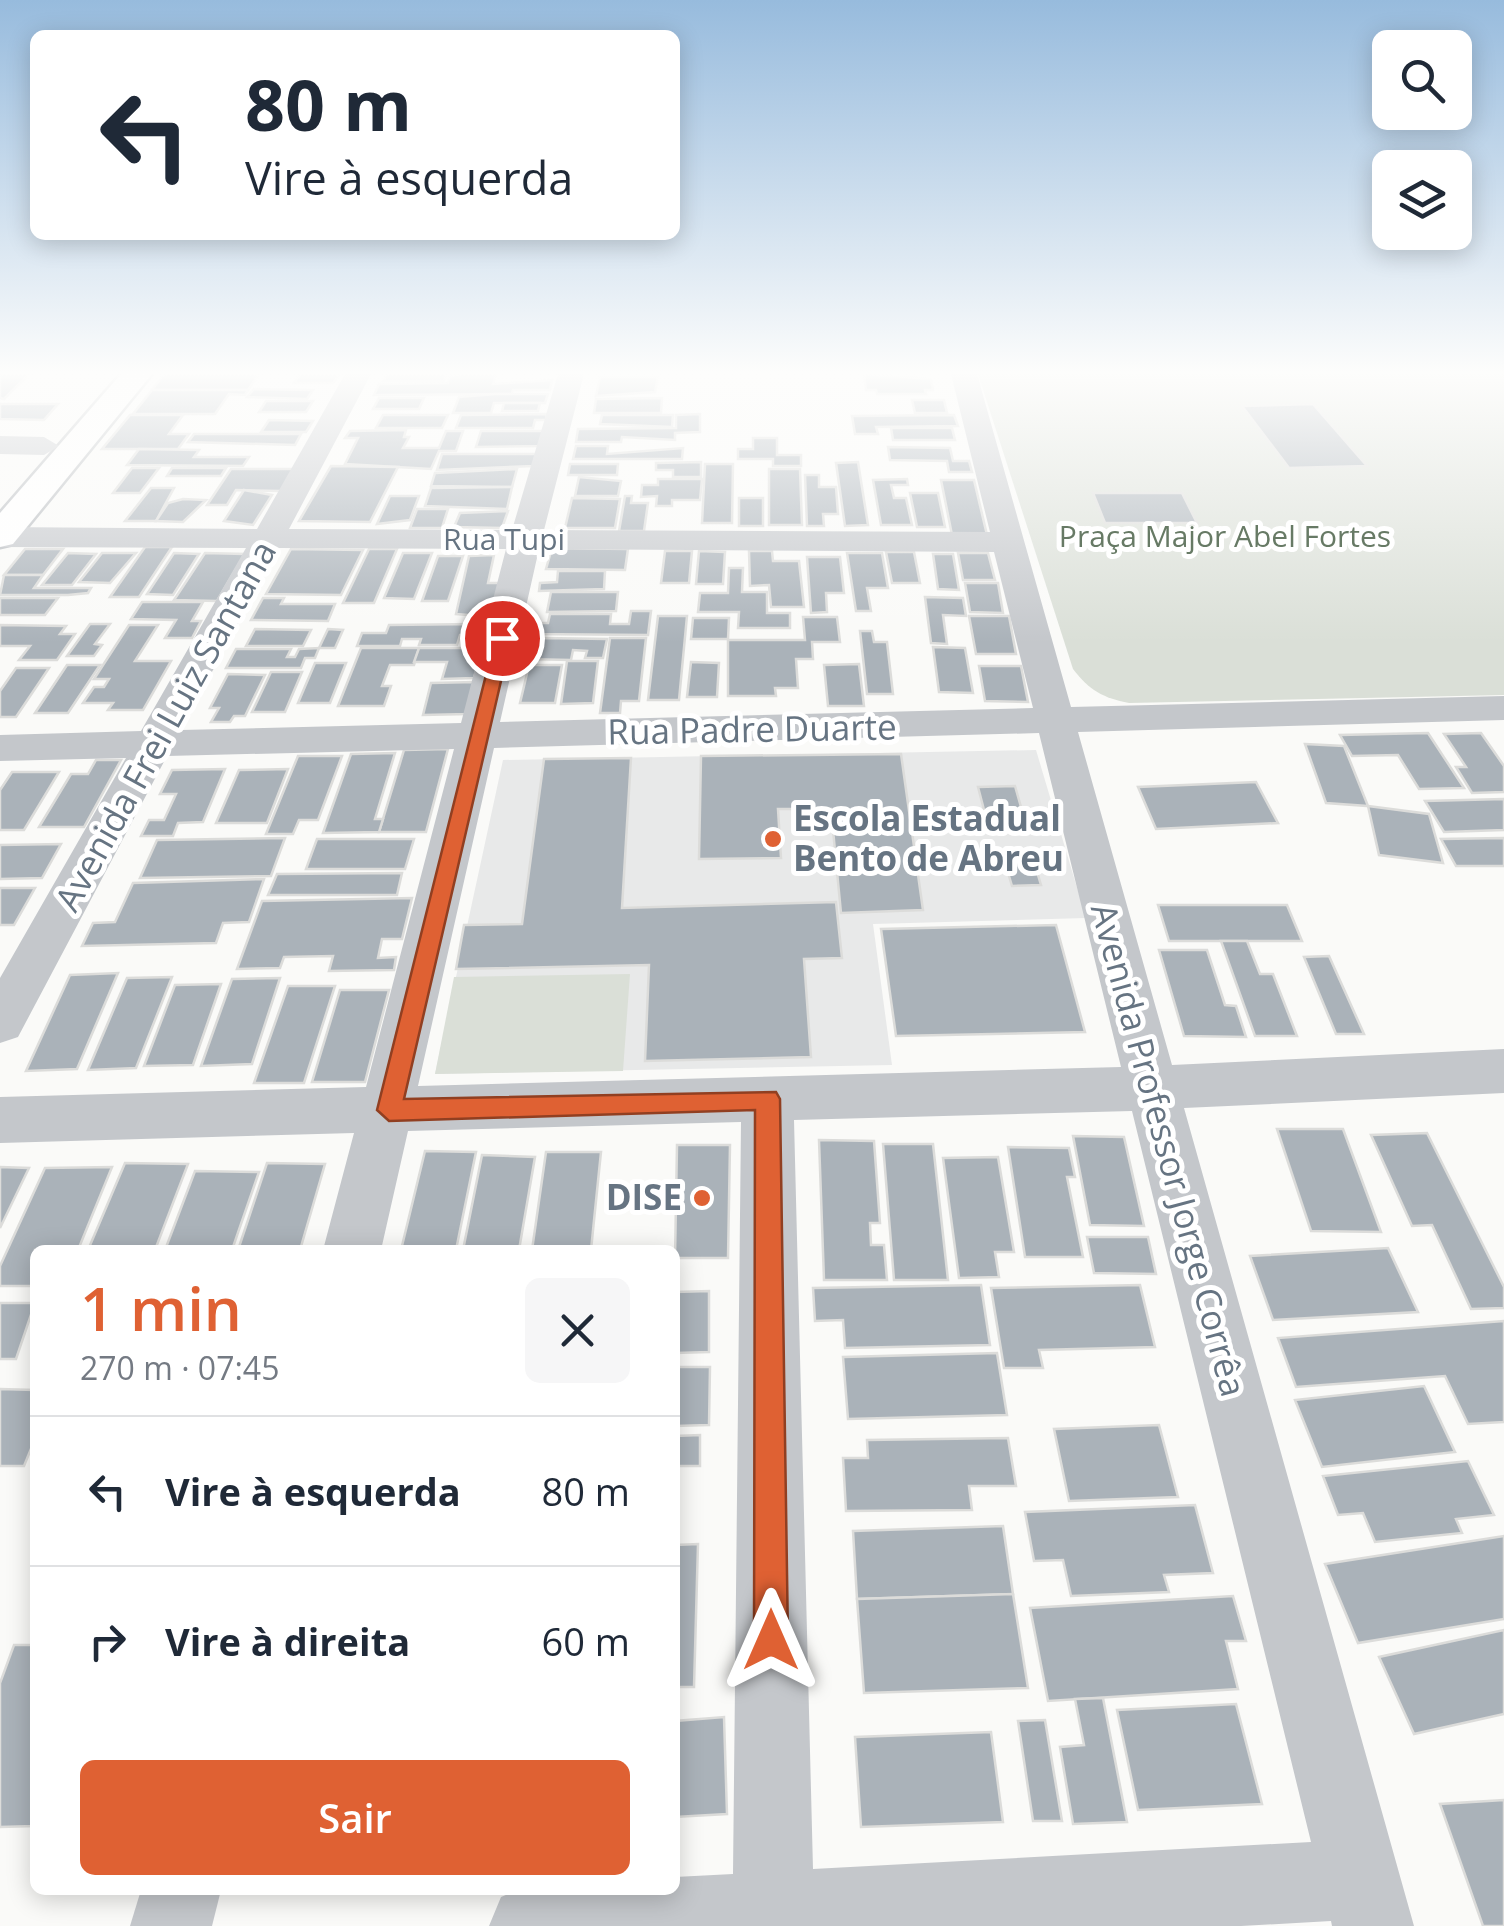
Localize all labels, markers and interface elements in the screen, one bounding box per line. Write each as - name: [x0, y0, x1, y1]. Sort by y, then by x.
- map controls: [1372, 30, 1472, 250]
- button: search: [1372, 30, 1472, 130]
- text: 80 m: [245, 56, 412, 152]
- icon: left: [80, 70, 210, 200]
- text: Vire à esquerda: [245, 147, 573, 208]
- button: layers: [1372, 150, 1472, 250]
- park label: Praça Major Abel Fortes: [1059, 515, 1391, 556]
- street label: Rua Tupi: [443, 518, 565, 559]
- street label: Avenida Frei Luiz Santana: [43, 532, 286, 919]
- pin: [460, 596, 545, 681]
- icon: arrive: [475, 611, 530, 666]
- street label: Rua Padre Duarte: [607, 702, 897, 755]
- place label: Escola Estadual Bento de Abreu: [793, 794, 1064, 881]
- marker: Escola Estadual Bento de Abreu: [762, 828, 784, 850]
- street label: Avenida Professor Jorge Corrêa: [1081, 898, 1258, 1401]
- place label: DISE: [606, 1173, 682, 1220]
- marker: DISE: [691, 1187, 713, 1209]
- text: 1 min: [80, 1267, 242, 1349]
- button: close: [525, 1278, 630, 1383]
- text: 270 m · 07:45: [80, 1346, 279, 1389]
- icon: left: [80, 1464, 135, 1519]
- text: Vire à esquerda: [165, 1465, 461, 1517]
- text: 80 m: [541, 1465, 630, 1517]
- position arrow: [719, 1588, 823, 1692]
- icon: right: [80, 1614, 135, 1669]
- text: Vire à direita: [165, 1615, 410, 1667]
- text: 60 m: [541, 1615, 630, 1667]
- button: Sair: [80, 1760, 630, 1875]

